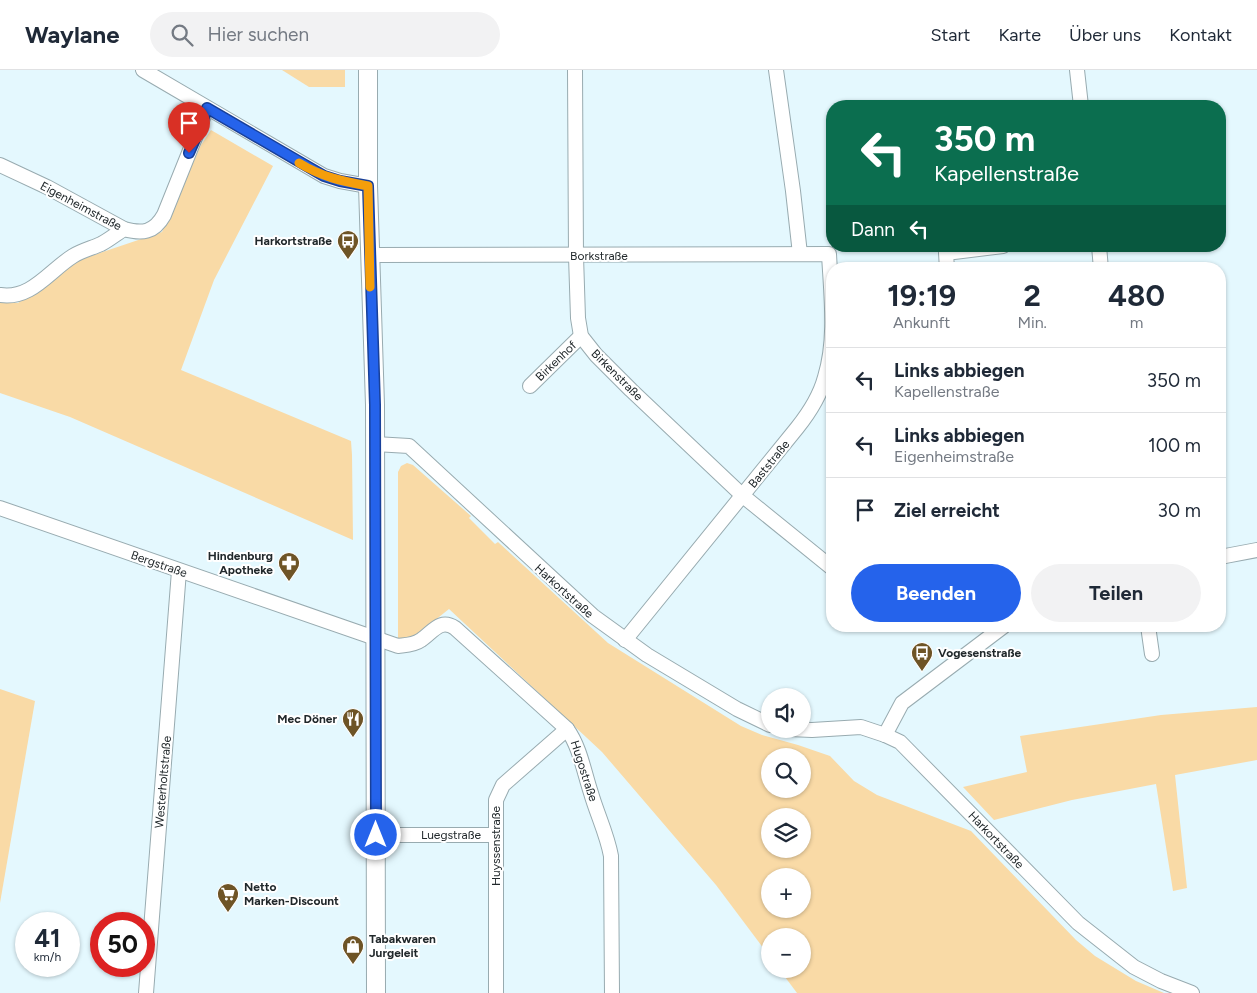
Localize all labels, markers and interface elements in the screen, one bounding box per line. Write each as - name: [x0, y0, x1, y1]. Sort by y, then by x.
- search box: [150, 12, 500, 57]
- text: Waylane: [25, 20, 120, 49]
- icon: search: [168, 21, 196, 49]
- text: Hier suchen: [208, 23, 309, 46]
- text: Start: [931, 24, 970, 46]
- text: Karte: [998, 24, 1041, 46]
- text: Über uns: [1069, 24, 1141, 46]
- text: Kontakt: [1169, 24, 1232, 46]
- pin: [168, 102, 210, 153]
- icon: arrive: [175, 109, 203, 137]
- text: 350 m: [934, 118, 1035, 160]
- icon: left: [851, 120, 916, 185]
- text: Kapellenstraße: [934, 160, 1079, 187]
- street label: Eigenheimstraße: [38, 179, 124, 234]
- icon: left: [905, 215, 933, 243]
- text: Dann: [851, 218, 895, 241]
- bus stop icon: Harkortstraße: [336, 229, 360, 260]
- place label: Harkortstraße: [255, 234, 332, 248]
- street label: Borkstraße: [570, 249, 628, 263]
- text: 19:19: [887, 277, 956, 314]
- text: 2: [1023, 277, 1041, 314]
- text: 480: [1108, 277, 1165, 314]
- text: Ankunft: [893, 313, 950, 332]
- text: Min.: [1017, 313, 1047, 332]
- text: m: [1130, 313, 1143, 332]
- street label: Birkenhof: [533, 338, 580, 384]
- street label: Birkenstraße: [588, 346, 646, 404]
- text: Links abbiegen: [894, 359, 1025, 382]
- icon: left: [851, 366, 879, 394]
- text: 350 m: [1147, 369, 1201, 392]
- text: Kapellenstraße: [894, 382, 1000, 401]
- text: Links abbiegen: [894, 424, 1025, 447]
- icon: left: [851, 431, 879, 459]
- text: 100 m: [1148, 434, 1201, 457]
- street label: Baststraße: [746, 437, 793, 491]
- text: Eigenheimstraße: [894, 447, 1014, 466]
- icon: arrive: [851, 496, 879, 524]
- text: Ziel erreicht: [894, 499, 1000, 522]
- text: 30 m: [1158, 499, 1201, 522]
- street label: Bergstraße: [129, 548, 189, 580]
- place label: Hindenburg Apotheke: [208, 549, 273, 577]
- pharmacy icon: Hindenburg Apotheke: [277, 551, 301, 582]
- street label: Harkortstraße: [532, 561, 597, 621]
- button: Beenden: [851, 564, 1021, 622]
- button: Teilen: [1031, 564, 1201, 622]
- bus stop icon: Vogesenstraße: [910, 641, 934, 672]
- place label: Vogesenstraße: [938, 646, 1021, 660]
- map controls: [761, 688, 811, 978]
- button: sound: [761, 688, 811, 738]
- restaurant icon: Mec Döner: [341, 707, 365, 738]
- place label: Mec Döner: [277, 712, 337, 726]
- street label: Westerholtstraße: [152, 735, 174, 829]
- street label: Hugostraße: [568, 739, 601, 804]
- button: search: [761, 748, 811, 798]
- street label: Huyssenstraße: [489, 806, 503, 886]
- position arrow: [349, 808, 401, 860]
- button: layers: [761, 808, 811, 858]
- street label: Harkortstraße: [965, 808, 1027, 872]
- street label: Luegstraße: [421, 828, 482, 842]
- button: +: [761, 868, 811, 918]
- place label: Netto Marken-Discount: [244, 880, 339, 908]
- supermarket icon: Netto Marken-Discount: [216, 882, 240, 913]
- speed limit sign: 50: [90, 912, 155, 977]
- text: 41: [34, 923, 61, 953]
- button: −: [761, 928, 811, 978]
- place label: Tabakwaren Jurgeleit: [369, 932, 436, 960]
- shop icon: Tabakwaren Jurgeleit: [341, 934, 365, 965]
- text: km/h: [34, 950, 61, 964]

